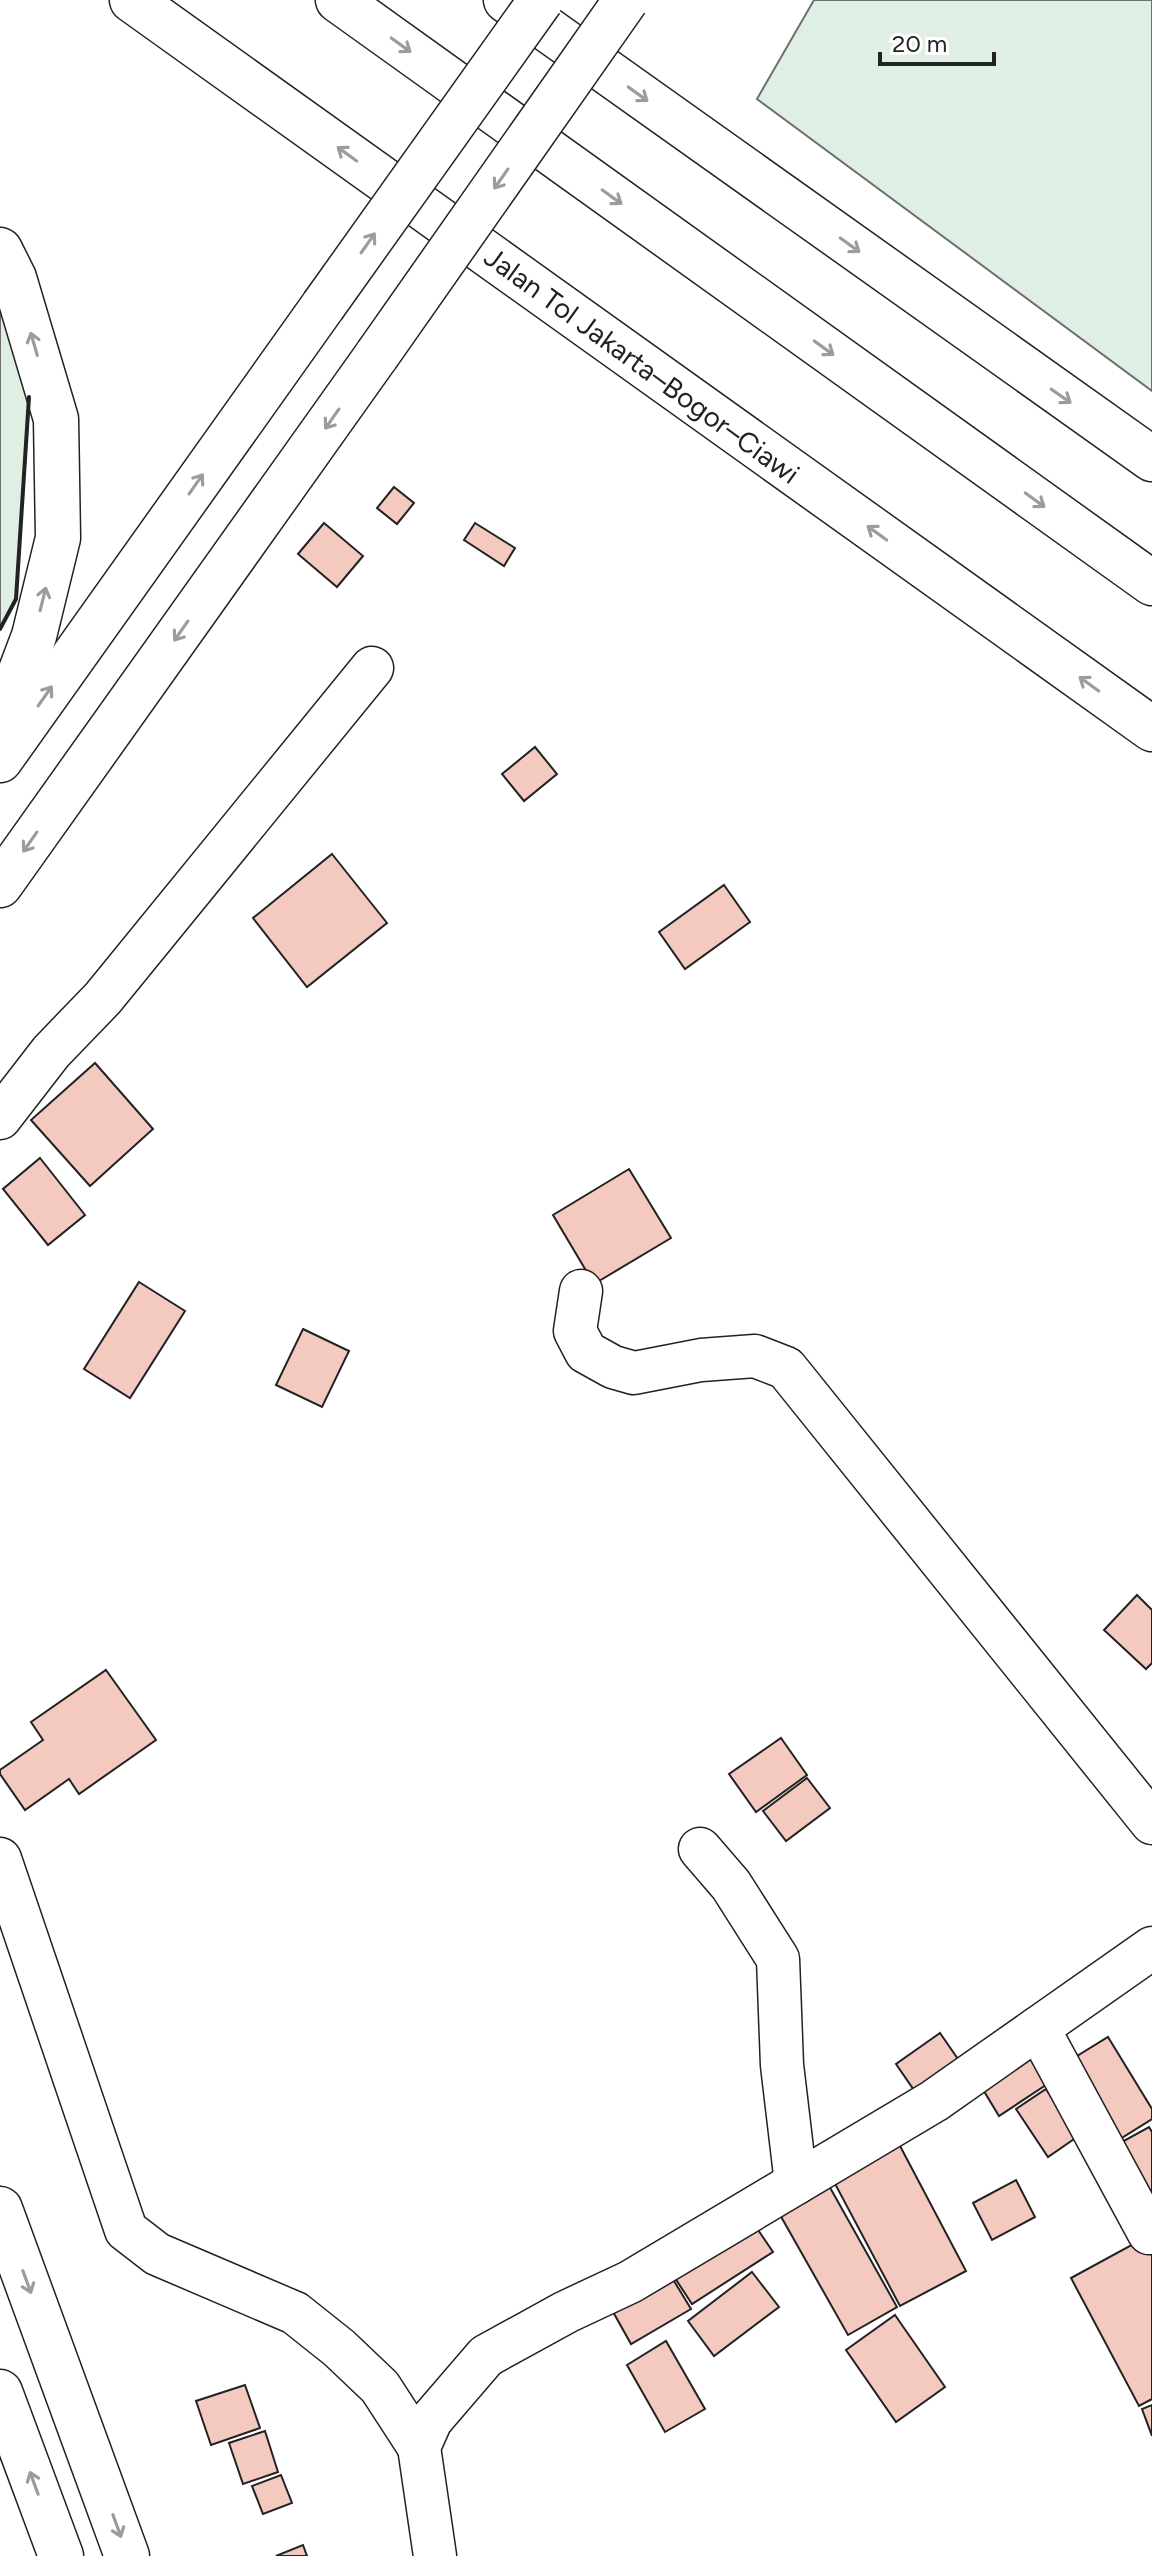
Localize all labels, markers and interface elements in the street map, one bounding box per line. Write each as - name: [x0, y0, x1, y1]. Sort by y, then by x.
- scale bar: [880, 16, 994, 66]
- text: 20 m: [892, 29, 947, 58]
- one-way arrow: [390, 37, 411, 54]
- one-way arrow: [627, 86, 649, 102]
- one-way arrow: [336, 145, 358, 162]
- one-way arrow: [493, 167, 509, 189]
- one-way arrow: [601, 189, 623, 205]
- one-way arrow: [360, 232, 376, 254]
- one-way arrow: [838, 237, 860, 253]
- street label: Jalan Tol Jakarta–Bogor–Ciawi: [478, 239, 806, 491]
- one-way arrow: [26, 332, 40, 357]
- one-way arrow: [812, 340, 834, 356]
- one-way arrow: [1050, 388, 1072, 404]
- one-way arrow: [324, 408, 341, 429]
- one-way arrow: [188, 474, 204, 496]
- one-way arrow: [1024, 491, 1045, 508]
- one-way arrow: [867, 524, 888, 541]
- one-way arrow: [37, 587, 52, 612]
- one-way arrow: [173, 619, 189, 641]
- one-way arrow: [1078, 676, 1100, 692]
- one-way arrow: [37, 686, 53, 708]
- one-way arrow: [22, 831, 38, 853]
- one-way arrow: [21, 2269, 35, 2294]
- one-way arrow: [26, 2471, 40, 2496]
- one-way arrow: [110, 2513, 125, 2538]

